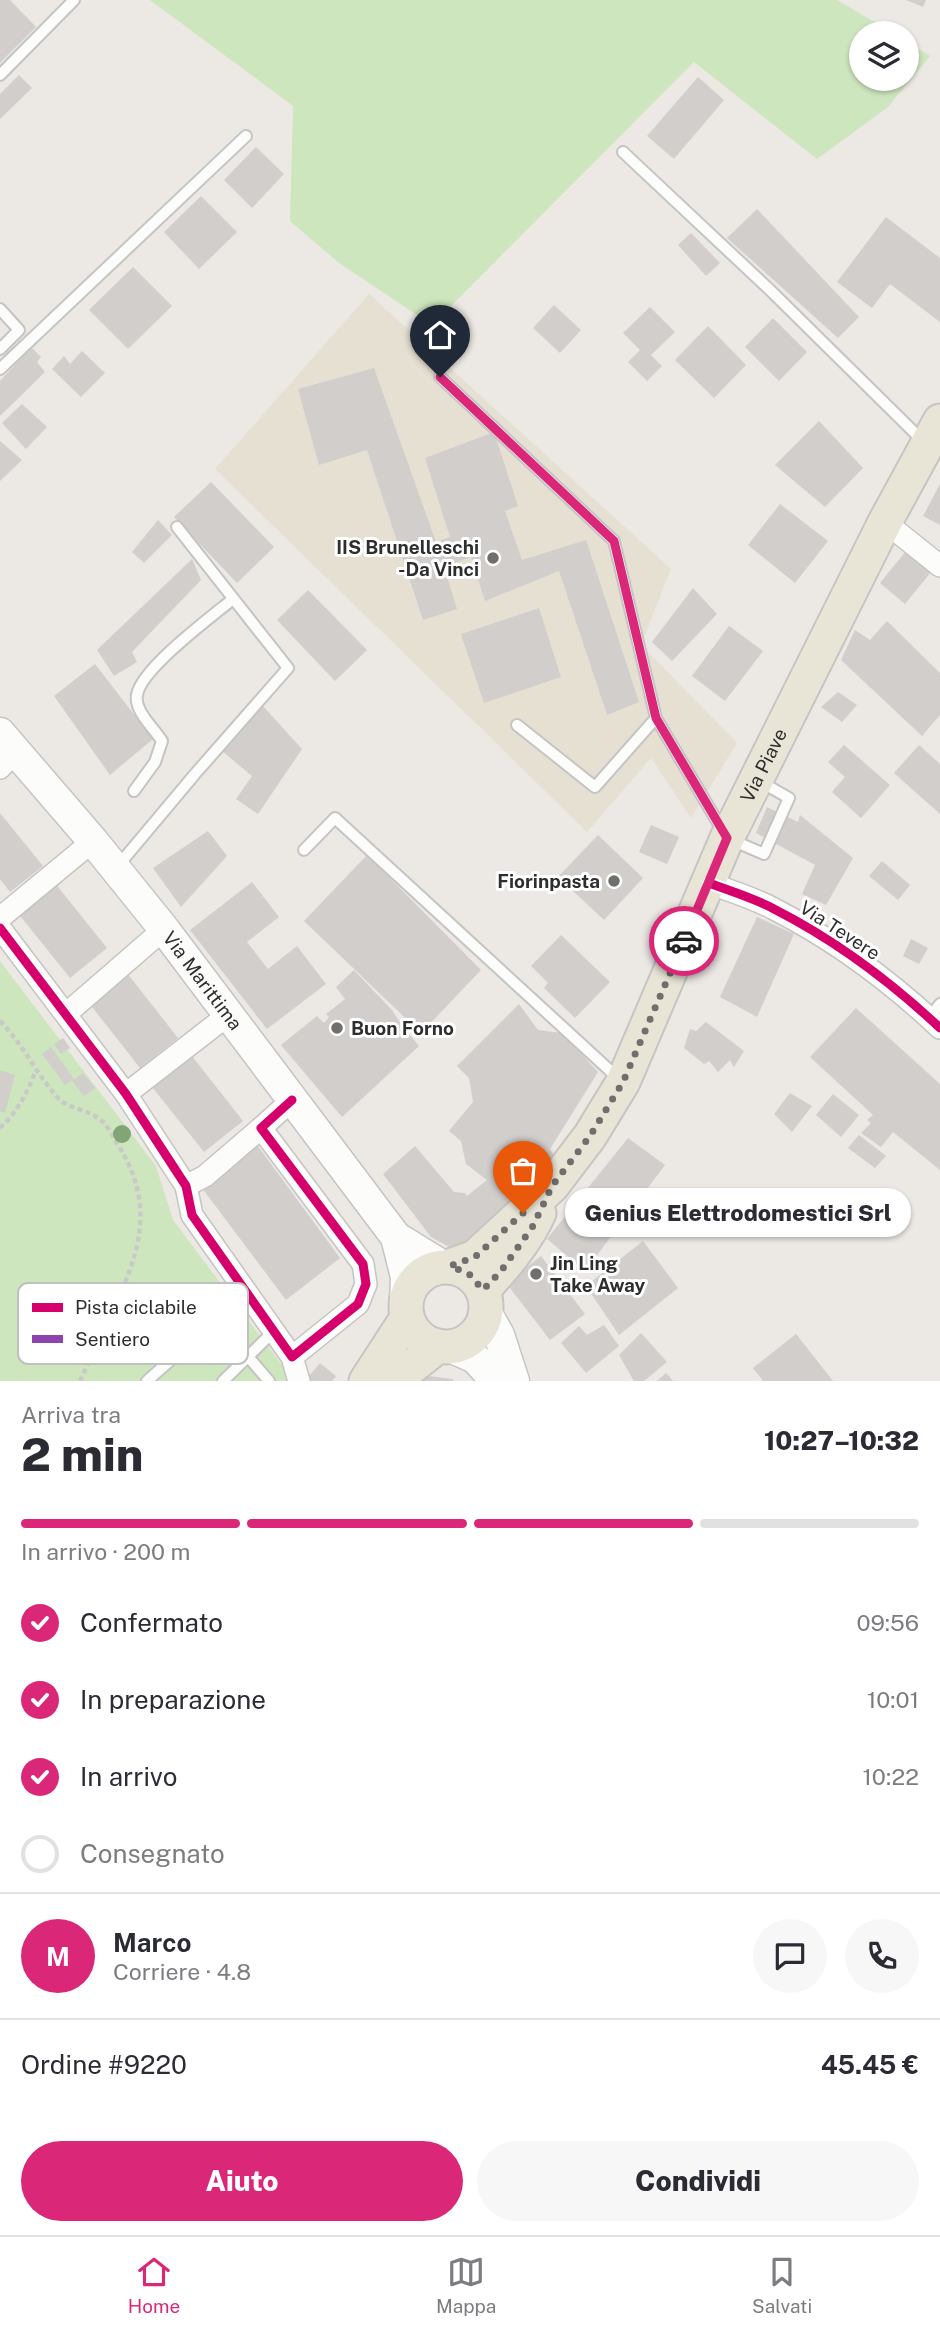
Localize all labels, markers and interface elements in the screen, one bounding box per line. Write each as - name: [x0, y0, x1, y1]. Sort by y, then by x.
- map controls: [849, 21, 919, 91]
- button: layers: [849, 21, 919, 91]
- pin: [410, 305, 470, 377]
- icon: home: [421, 316, 459, 354]
- place label: IIS Brunelleschi -Da Vinci: [336, 536, 479, 580]
- marker: IIS Brunelleschi -Da Vinci: [485, 550, 501, 566]
- street label: Via Piave: [736, 725, 791, 806]
- place label: Fiorinpasta: [497, 870, 600, 892]
- marker: Fiorinpasta: [606, 873, 622, 889]
- street label: Via Tevere: [796, 896, 884, 964]
- courier: [649, 906, 719, 976]
- icon: car: [665, 922, 703, 960]
- street label: Via Marittima: [159, 927, 247, 1034]
- place label: Buon Forno: [351, 1017, 454, 1039]
- marker: Buon Forno: [329, 1020, 345, 1036]
- pin: [493, 1141, 553, 1213]
- icon: bag: [504, 1152, 542, 1190]
- callout: Genius Elettrodomestici Srl: [565, 1188, 912, 1238]
- text: Genius Elettrodomestici Srl: [584, 1199, 892, 1226]
- place label: Jin Ling Take Away: [550, 1252, 645, 1296]
- marker: Jin Ling Take Away: [528, 1266, 544, 1282]
- legend: [18, 1283, 248, 1364]
- text: Pista ciclabile: [75, 1296, 197, 1318]
- text: Sentiero: [75, 1328, 150, 1350]
- text: Arriva tra: [21, 1401, 121, 1428]
- text: 10:27–10:32: [764, 1425, 919, 1456]
- text: 2 min: [21, 1427, 143, 1481]
- text: In arrivo · 200 m: [21, 1538, 191, 1565]
- icon: check: [21, 1604, 59, 1642]
- text: Confermato: [80, 1607, 223, 1638]
- text: 09:56: [856, 1609, 919, 1636]
- icon: check: [21, 1681, 59, 1719]
- text: In preparazione: [80, 1684, 266, 1715]
- text: 10:01: [867, 1686, 919, 1713]
- icon: check: [21, 1758, 59, 1796]
- text: In arrivo: [80, 1761, 177, 1792]
- text: 10:22: [863, 1763, 919, 1790]
- text: Consegnato: [80, 1838, 225, 1869]
- button: chat: [753, 1919, 827, 1993]
- button: phone: [845, 1919, 919, 1993]
- text: Marco: [113, 1927, 191, 1958]
- text: M: [46, 1941, 70, 1972]
- text: Corriere · 4.8: [113, 1958, 251, 1985]
- text: Ordine #9220: [21, 2049, 187, 2080]
- text: 45.45 €: [821, 2049, 919, 2080]
- button: Aiuto: [21, 2141, 463, 2221]
- button: Condividi: [477, 2141, 919, 2221]
- tab: Home: [128, 2253, 180, 2317]
- tab: Mappa: [436, 2253, 496, 2317]
- tab: Salvati: [752, 2253, 812, 2317]

